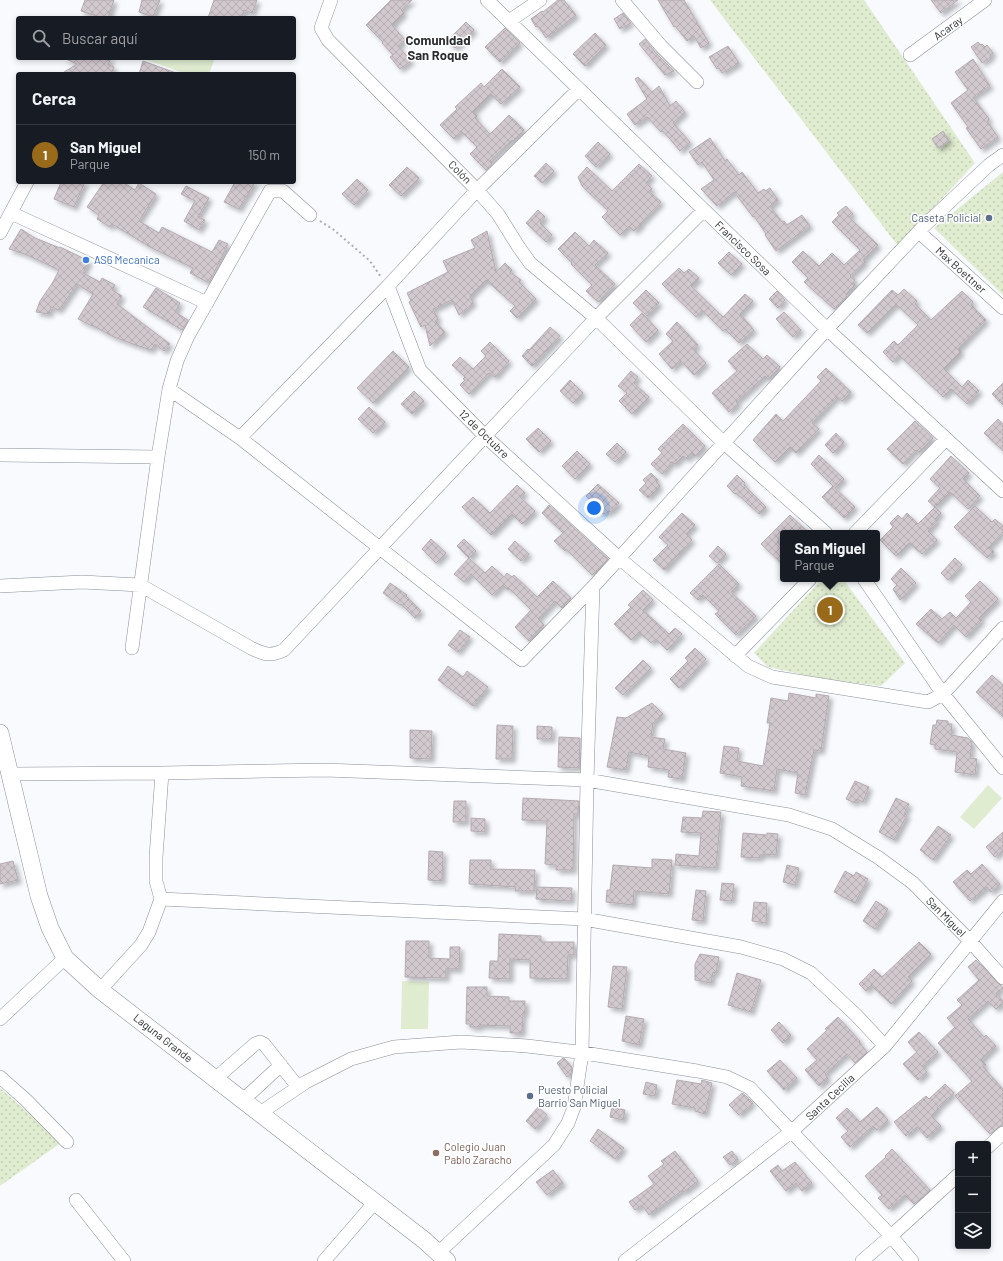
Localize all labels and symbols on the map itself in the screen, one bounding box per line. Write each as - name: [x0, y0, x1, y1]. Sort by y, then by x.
- street label: Acaray: [931, 13, 965, 42]
- district label: Comunidad San Roque: [405, 32, 471, 63]
- street label: Colón: [446, 157, 475, 186]
- place label: Caseta Policial: [912, 211, 981, 224]
- marker: Caseta Policial: [984, 213, 994, 223]
- street label: Francisco Sosa: [713, 218, 774, 278]
- street label: Max Boettner: [933, 244, 989, 296]
- place label: AS6 Mecanica: [94, 253, 160, 266]
- marker: AS6 Mecanica: [81, 255, 91, 265]
- street label: 12 de Octubre: [457, 407, 512, 461]
- your location: [584, 498, 604, 518]
- pin: 1: [817, 595, 843, 625]
- street label: San Miguel: [924, 894, 969, 939]
- street label: Laguna Grande: [131, 1010, 196, 1065]
- street label: Santa Cecilia: [803, 1071, 857, 1122]
- place label: Puesto Policial Barrio San Miguel: [538, 1083, 620, 1109]
- marker: Puesto Policial Barrio San Miguel: [525, 1091, 535, 1101]
- place label: Colegio Juan Pablo Zaracho: [444, 1140, 512, 1166]
- marker: Colegio Juan Pablo Zaracho: [431, 1148, 441, 1158]

